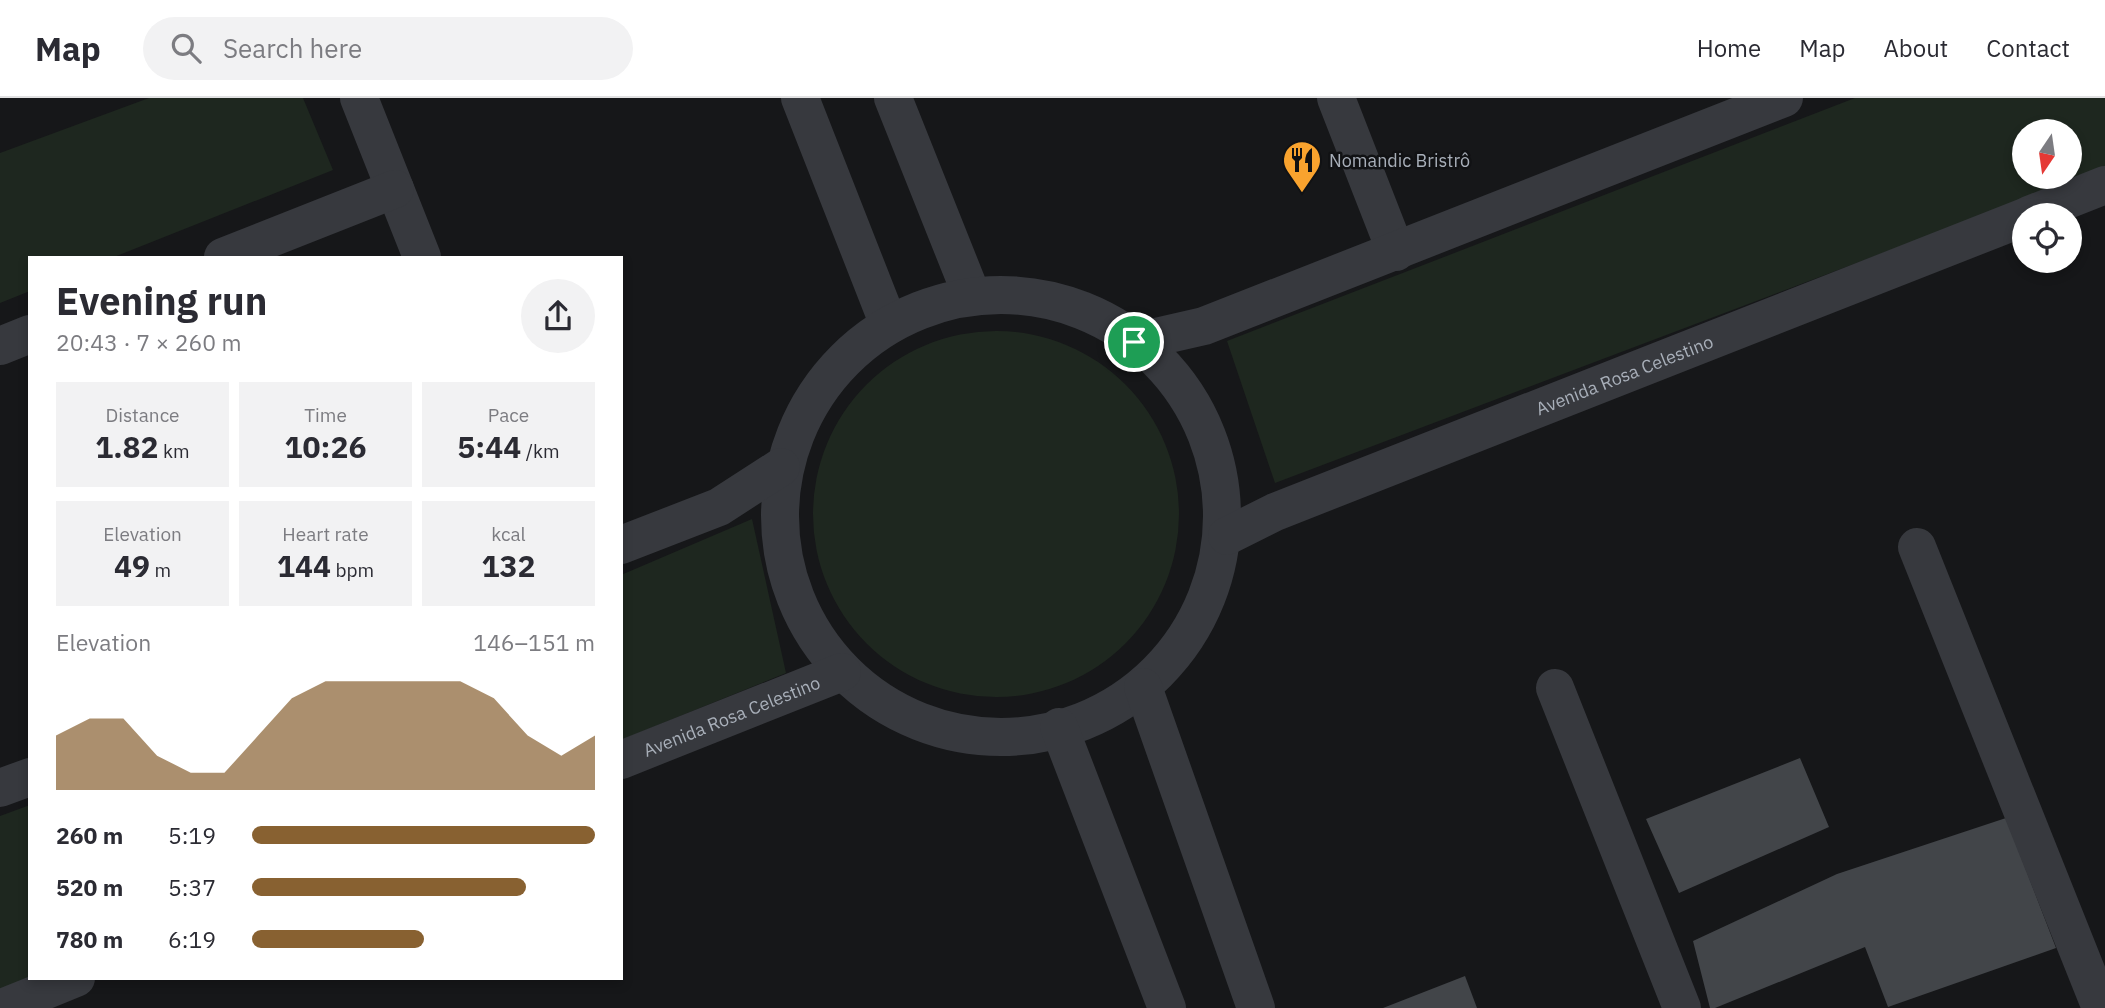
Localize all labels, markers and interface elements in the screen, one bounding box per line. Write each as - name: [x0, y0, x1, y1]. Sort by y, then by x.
- search box: [143, 17, 633, 80]
- text: Map: [35, 27, 101, 70]
- icon: search: [167, 29, 205, 67]
- text: Search here: [223, 31, 362, 65]
- text: Home: [1697, 32, 1761, 64]
- text: Map: [1799, 32, 1845, 64]
- text: About: [1883, 32, 1948, 64]
- text: Contact: [1986, 32, 2070, 64]
- north arrow: [2012, 119, 2082, 189]
- map controls: [2012, 119, 2082, 273]
- restaurant icon: Nomandic Bristrô: [1281, 139, 1323, 194]
- place label: Nomandic Bristrô: [1329, 149, 1470, 172]
- button: locate: [2012, 203, 2082, 273]
- text: Evening run: [56, 276, 267, 325]
- button: share: [521, 279, 595, 353]
- pin: [1104, 312, 1164, 372]
- icon: arrive: [1115, 323, 1153, 361]
- text: 20:43 · 7 × 260 m: [56, 327, 242, 357]
- street label: Avenida Rosa Celestino: [1532, 329, 1716, 420]
- text: Distance: [105, 403, 180, 427]
- text: Time: [304, 403, 347, 427]
- text: Pace: [488, 403, 529, 427]
- text: 1.82: [95, 427, 159, 466]
- text: 10:26: [285, 427, 366, 466]
- text: 5:44: [457, 427, 521, 466]
- text: km: [159, 439, 190, 463]
- text: /km: [521, 439, 560, 463]
- text: Elevation: [103, 522, 182, 546]
- text: Heart rate: [282, 522, 369, 546]
- text: kcal: [491, 522, 526, 546]
- text: 49: [114, 546, 150, 585]
- text: 144: [277, 546, 331, 585]
- text: 132: [482, 546, 536, 585]
- text: m: [150, 558, 171, 582]
- text: bpm: [331, 558, 374, 582]
- text: Elevation: [56, 627, 151, 657]
- text: 146–151 m: [473, 627, 595, 657]
- street label: Avenida Rosa Celestino: [640, 670, 823, 762]
- text: 260 m: [56, 820, 123, 850]
- text: 5:19: [168, 820, 216, 850]
- text: 520 m: [56, 872, 123, 902]
- text: 5:37: [168, 872, 216, 902]
- text: 780 m: [56, 924, 123, 954]
- text: 6:19: [168, 924, 216, 954]

